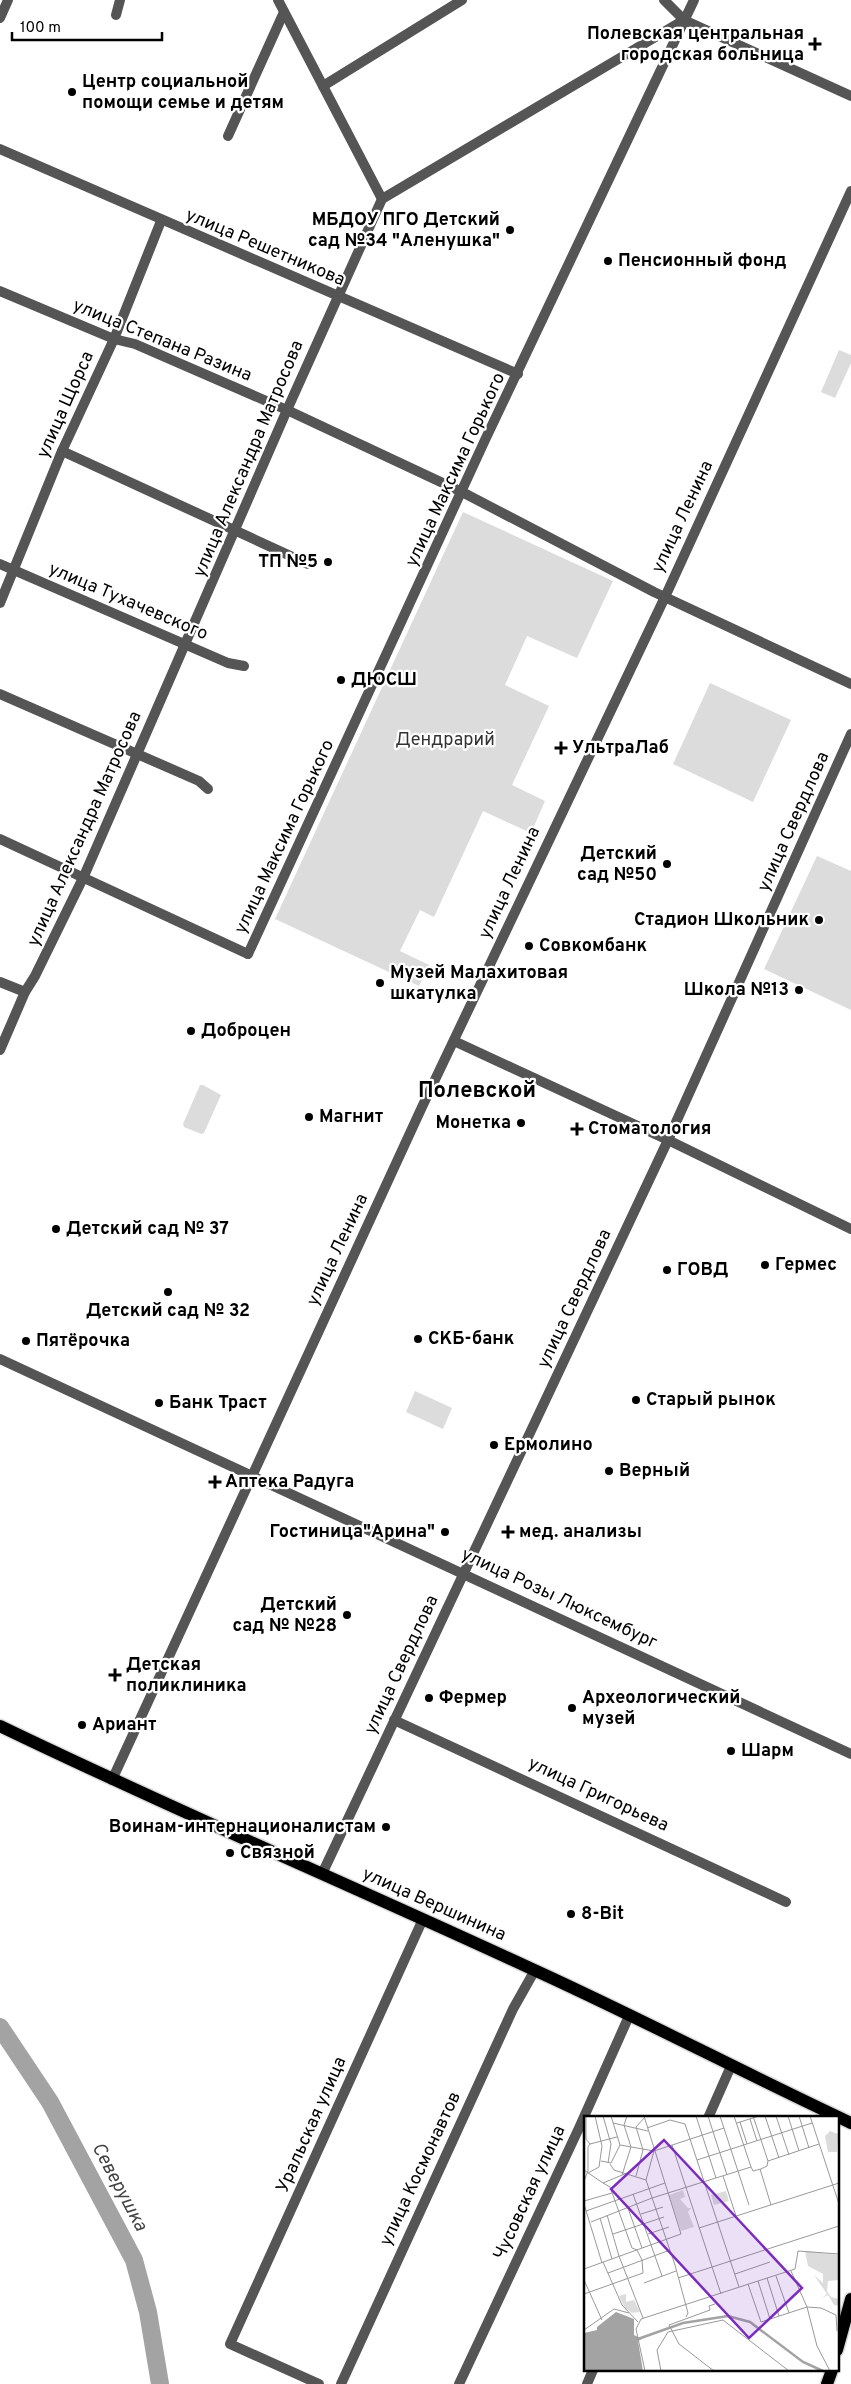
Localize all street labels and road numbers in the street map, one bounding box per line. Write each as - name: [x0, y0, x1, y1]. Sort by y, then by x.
- street label: улица Решетникова: [182, 204, 348, 292]
- street label: улица Степана Разина: [69, 295, 255, 387]
- street label: улица Александра Матросова: [189, 337, 309, 581]
- street label: улица Щорса: [32, 348, 100, 462]
- street label: улица Максима Горького: [401, 369, 511, 571]
- street label: улица Ленина: [647, 457, 719, 577]
- street label: улица Тухачевского: [45, 558, 211, 646]
- street label: улица Александра Матросова: [23, 708, 147, 950]
- street label: улица Максима Горького: [230, 736, 340, 938]
- street label: улица Свердлова: [753, 748, 835, 896]
- street label: улица Ленина: [474, 823, 546, 943]
- street label: улица Ленина: [302, 1190, 374, 1310]
- street label: улица Свердлова: [533, 1226, 617, 1372]
- street label: улица Розы Люксембург: [457, 1543, 661, 1655]
- street label: улица Свердлова: [360, 1592, 444, 1738]
- street label: улица Григорьева: [524, 1752, 672, 1838]
- street label: улица Вершинина: [359, 1863, 509, 1947]
- street label: Уральская улица: [272, 2053, 352, 2197]
- street label: улица Космонавтов: [375, 2088, 467, 2250]
- street label: Чусовская улица: [489, 2122, 571, 2264]

